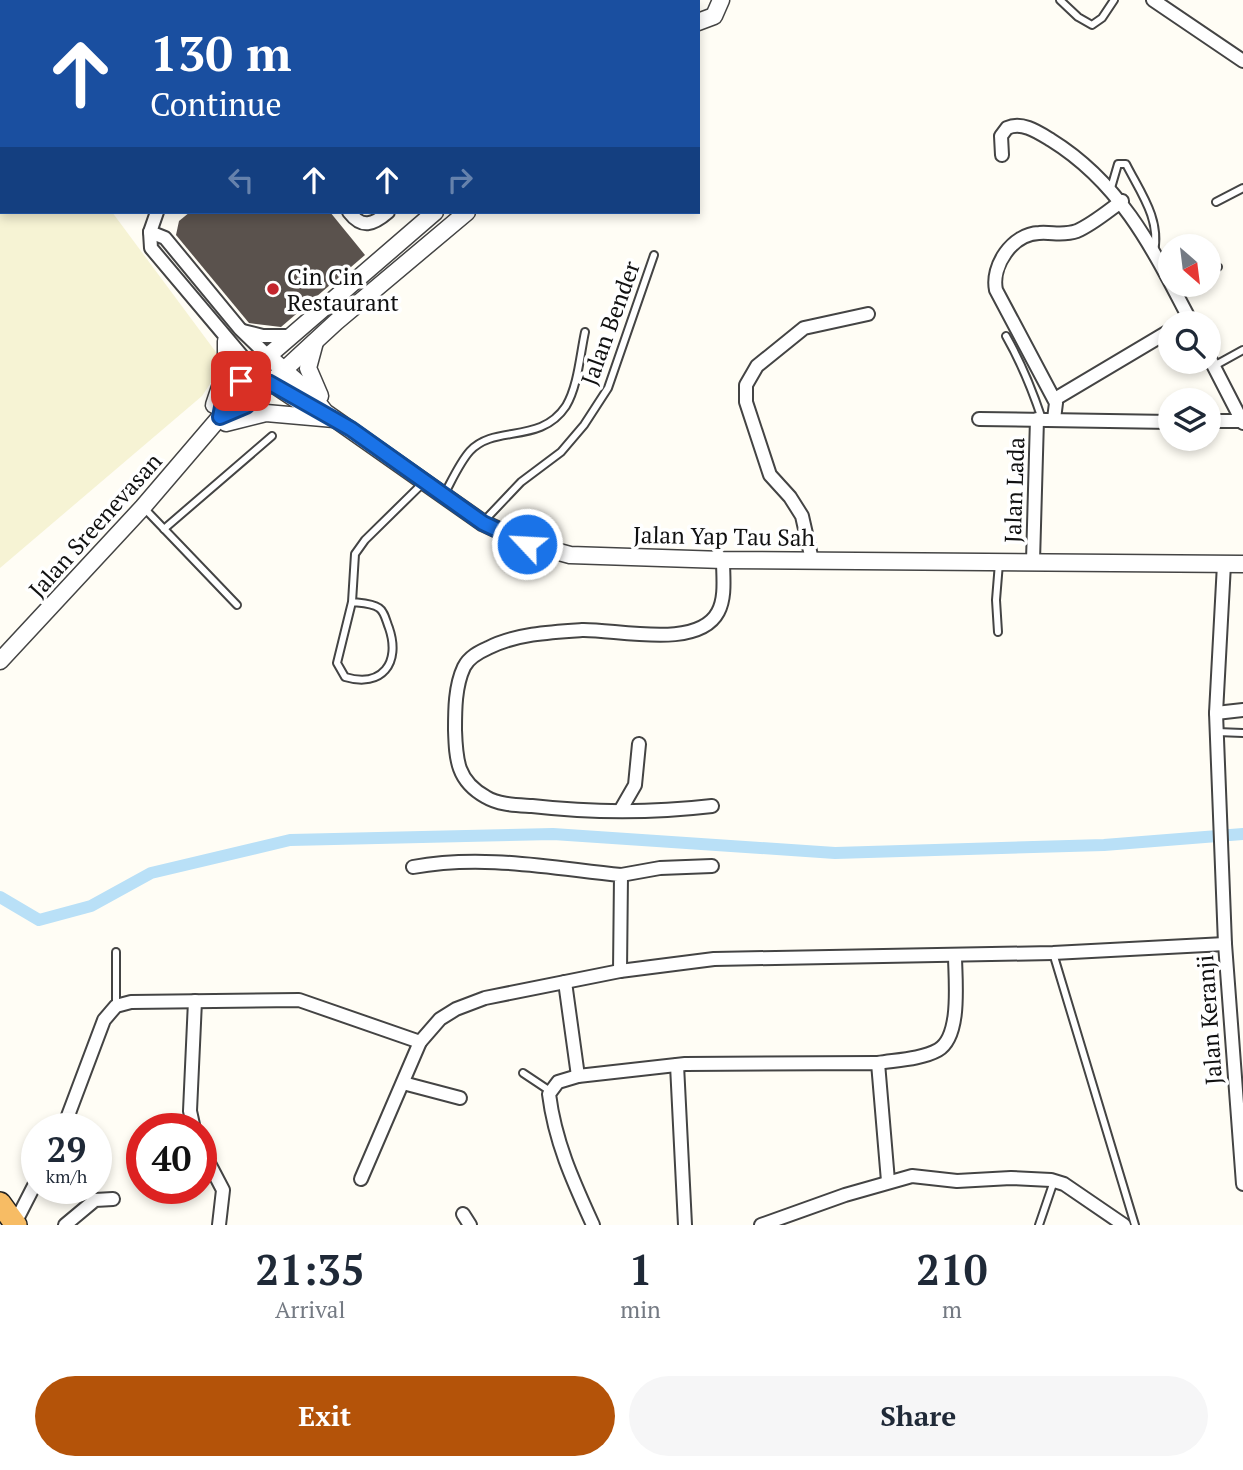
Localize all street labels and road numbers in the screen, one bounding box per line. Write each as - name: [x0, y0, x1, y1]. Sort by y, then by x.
- street label: Jalan Bender: [573, 257, 647, 389]
- street label: Jalan Lada: [997, 436, 1031, 543]
- street label: Jalan Sreenevasan: [22, 446, 169, 604]
- street label: Jalan Yap Tau Sah: [633, 519, 816, 553]
- street label: Jalan Keranji: [1189, 954, 1229, 1086]

